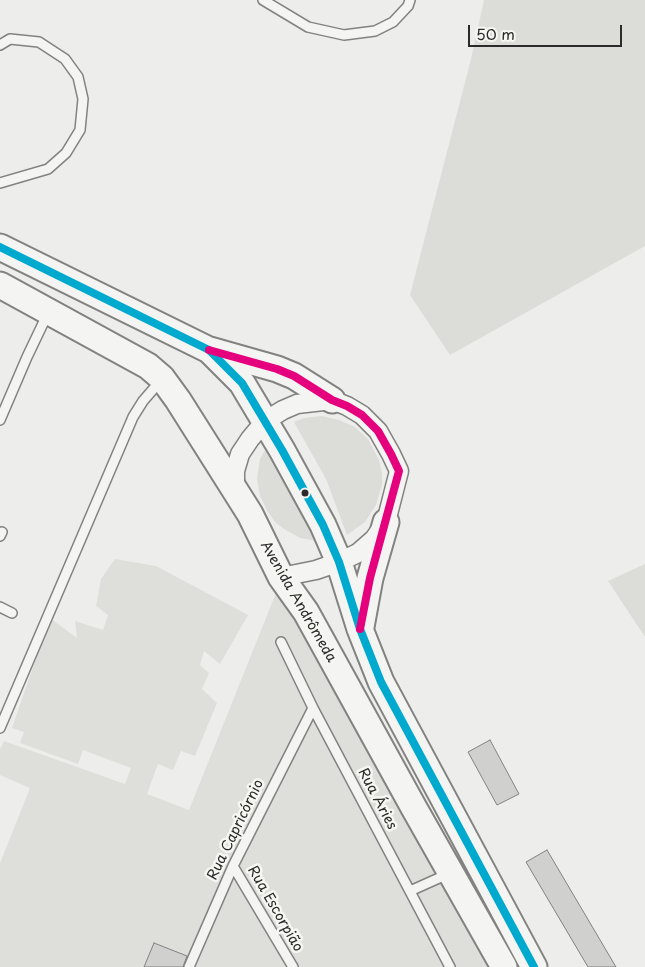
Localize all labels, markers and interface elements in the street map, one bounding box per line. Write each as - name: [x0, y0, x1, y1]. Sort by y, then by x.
- scale bar: [470, 15, 624, 47]
- text: 50 m: [476, 22, 515, 45]
- unlabelled marker: [300, 488, 310, 498]
- street label: Avenida Andrômeda: [256, 538, 340, 666]
- street label: Rua Áries: [354, 766, 400, 832]
- street label: Rua Capricórnio: [204, 777, 268, 883]
- street label: Rua Escorpião: [244, 863, 306, 955]

